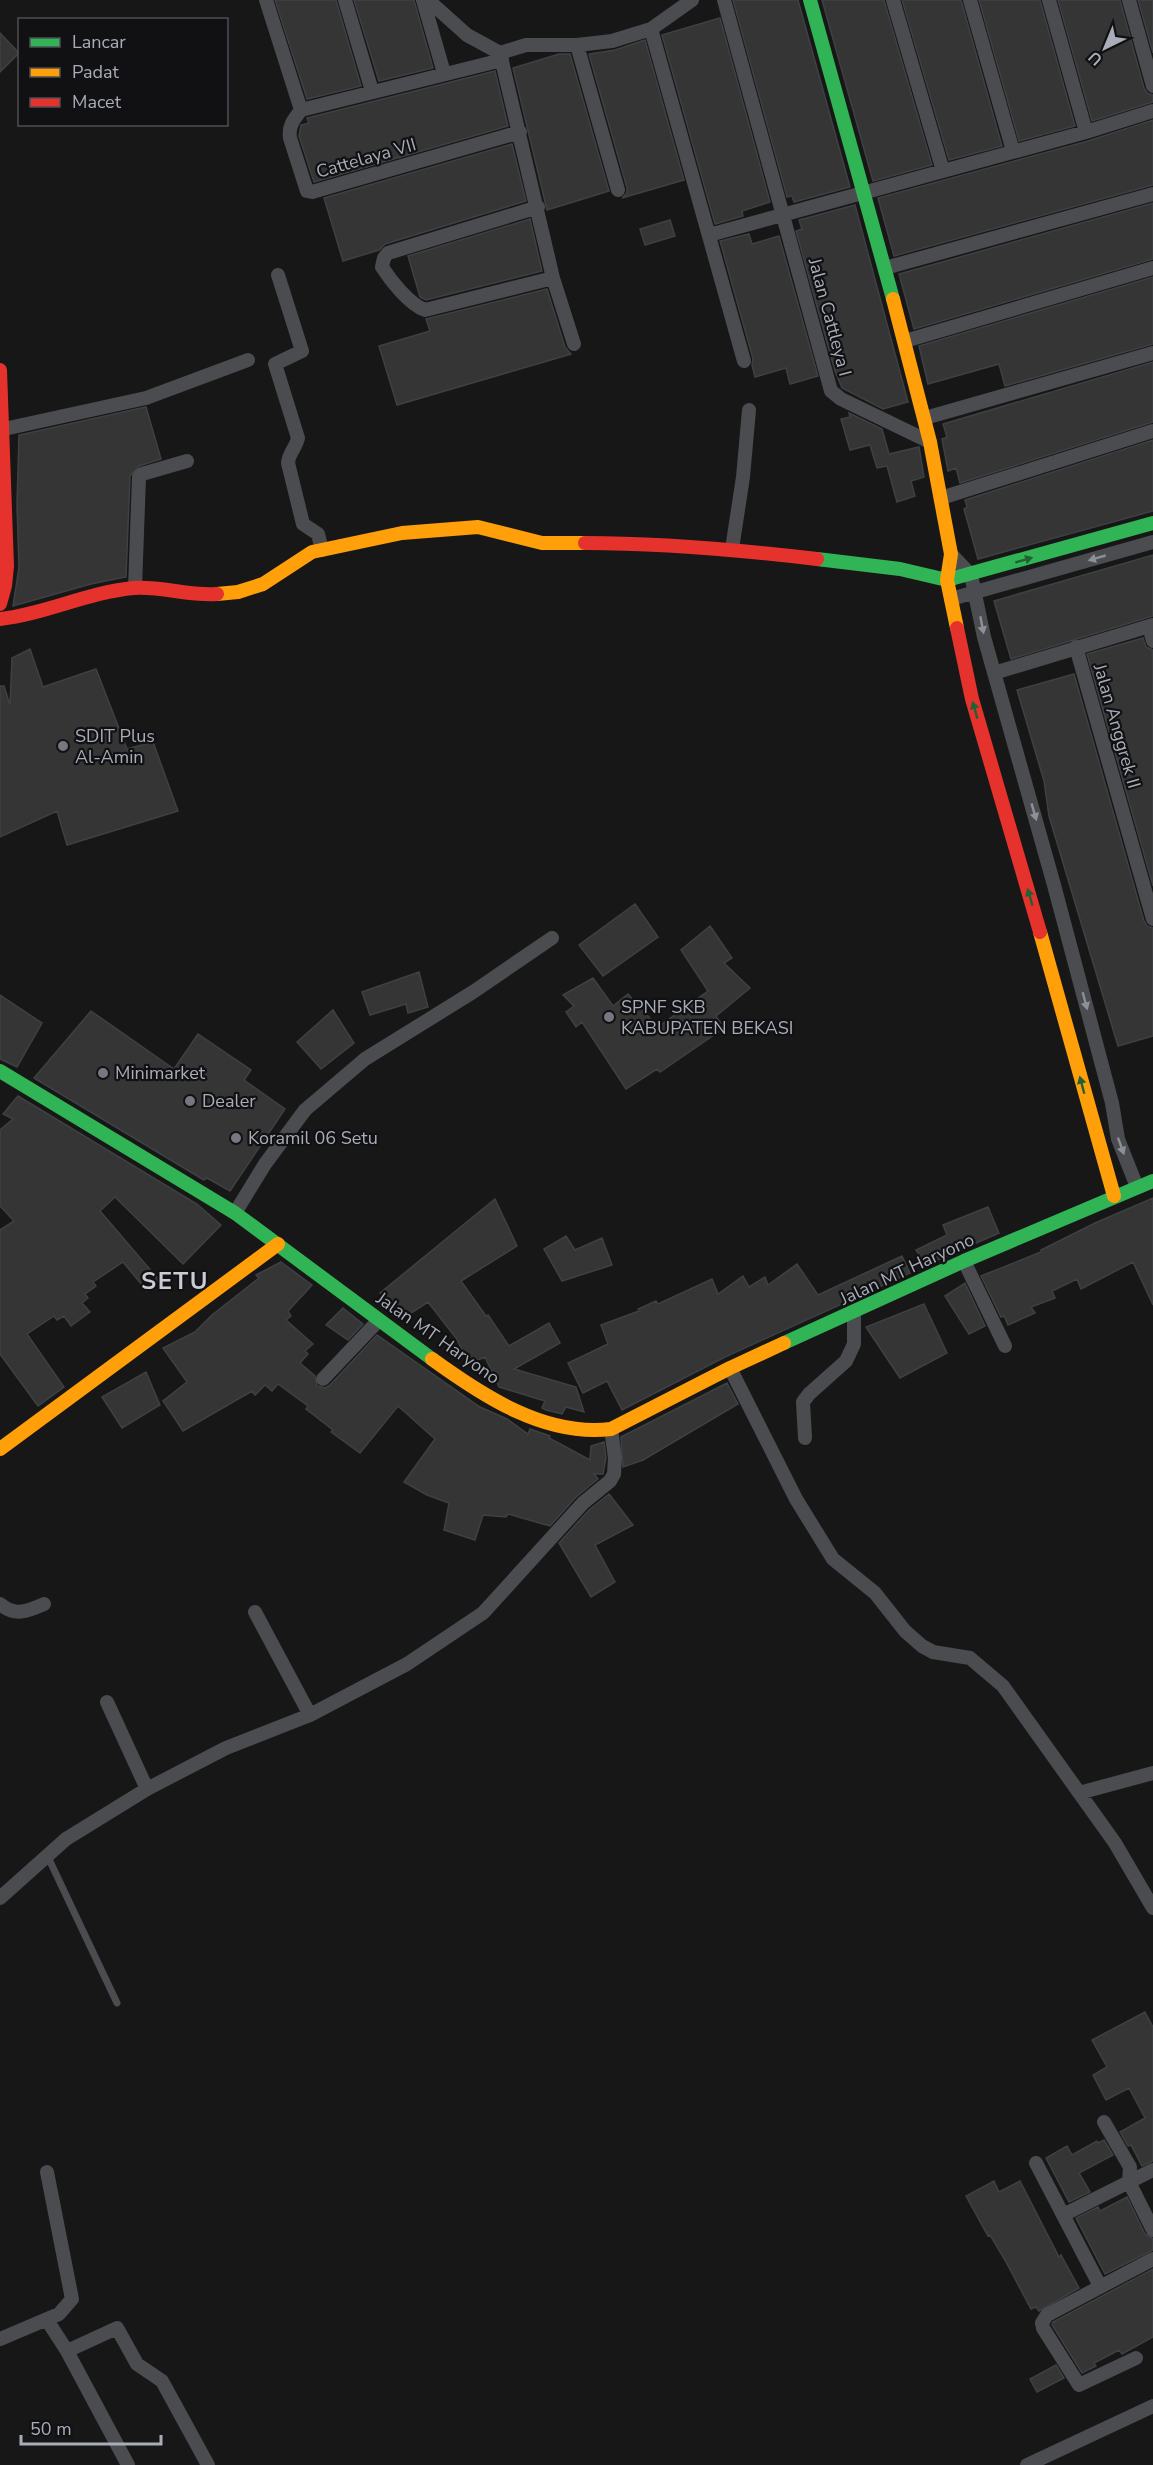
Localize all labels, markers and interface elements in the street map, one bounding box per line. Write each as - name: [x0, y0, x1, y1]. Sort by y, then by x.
- legend: [18, 18, 228, 126]
- north arrow: [1075, 18, 1135, 78]
- text: Lancar: [72, 30, 126, 54]
- text: U: [1084, 46, 1107, 70]
- text: Padat: [72, 60, 120, 84]
- text: Macet: [72, 90, 122, 114]
- street label: Cattelaya VII: [313, 132, 419, 184]
- street label: Jalan Cattleya I: [802, 254, 857, 379]
- one-way arrow: [1088, 554, 1106, 563]
- one-way arrow: [1015, 555, 1033, 564]
- one-way arrow: [978, 615, 987, 634]
- street label: Jalan Anggrek II: [1088, 660, 1146, 791]
- one-way arrow: [970, 701, 979, 719]
- place label: SDIT Plus Al-Amin: [75, 724, 155, 769]
- marker: SDIT Plus Al-Amin: [56, 739, 70, 753]
- one-way arrow: [1029, 803, 1039, 822]
- one-way arrow: [1025, 888, 1034, 906]
- one-way arrow: [1080, 991, 1090, 1010]
- place label: SPNF SKB KABUPATEN BEKASI: [621, 995, 793, 1040]
- marker: SPNF SKB KABUPATEN BEKASI: [602, 1010, 616, 1024]
- place label: Minimarket: [115, 1061, 206, 1085]
- marker: Minimarket: [96, 1066, 110, 1080]
- one-way arrow: [1077, 1076, 1087, 1094]
- place label: Dealer: [202, 1089, 256, 1113]
- marker: Dealer: [183, 1094, 197, 1108]
- place label: Koramil 06 Setu: [248, 1126, 378, 1150]
- marker: Koramil 06 Setu: [229, 1131, 243, 1145]
- one-way arrow: [1117, 1137, 1126, 1155]
- street label: Jalan MT Haryono: [835, 1227, 978, 1311]
- district label: SETU: [141, 1265, 209, 1297]
- street label: Jalan MT Haryono: [371, 1286, 504, 1390]
- scale bar: [21, 2408, 160, 2446]
- text: 50 m: [30, 2417, 72, 2441]

